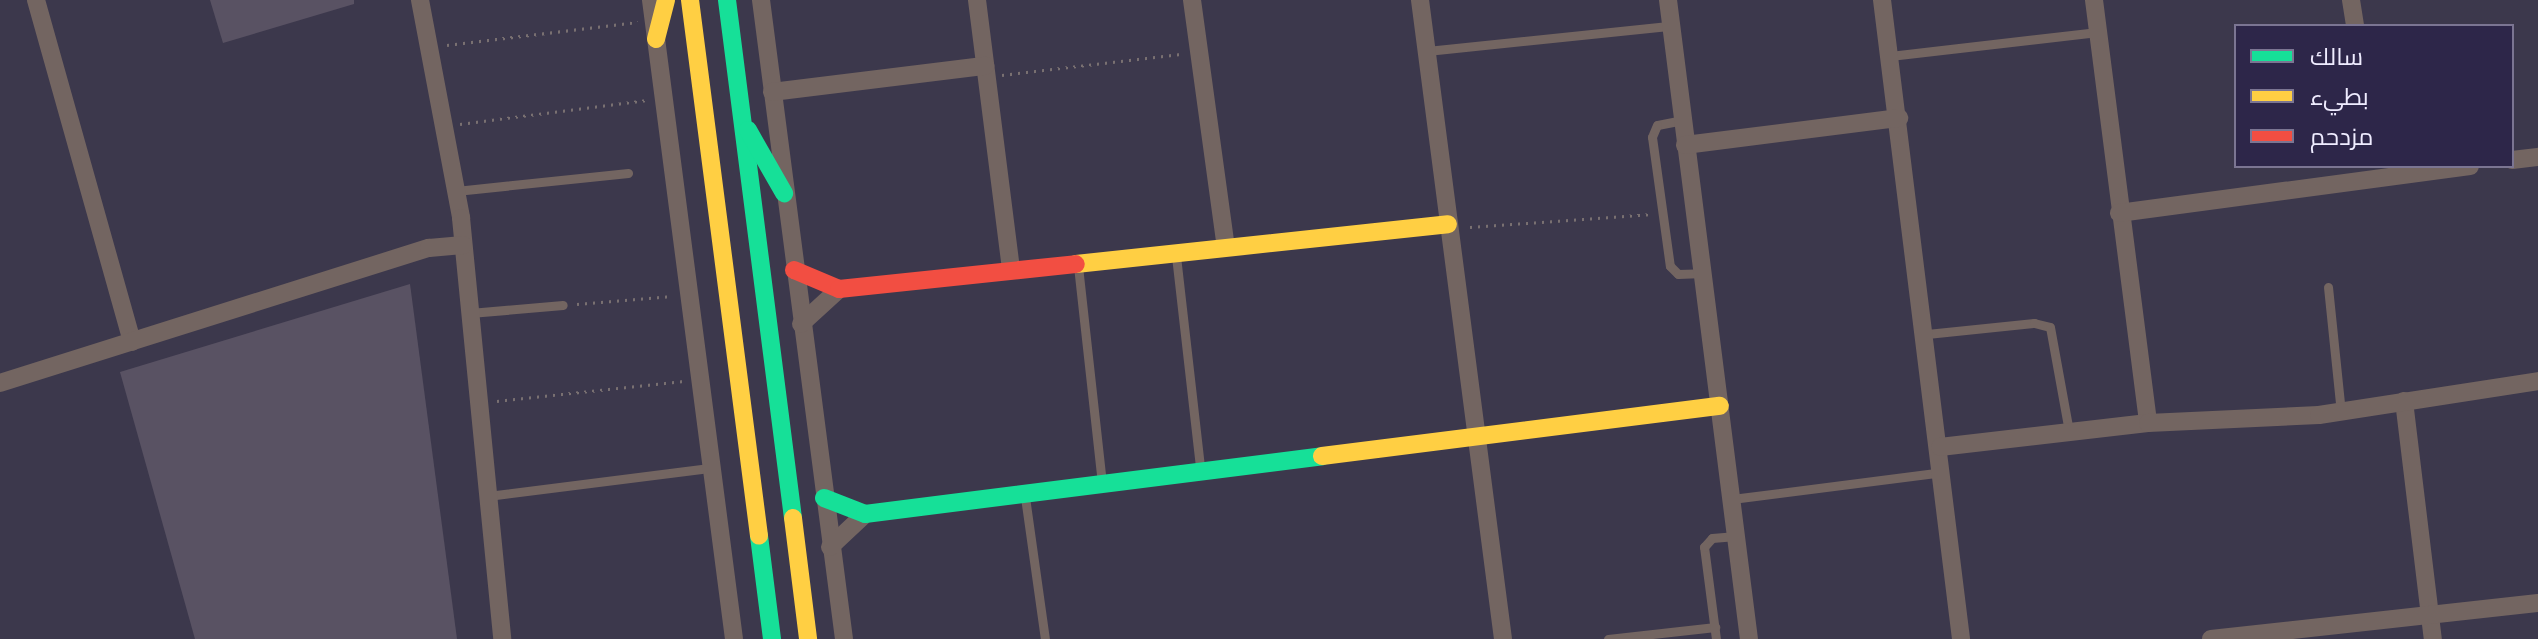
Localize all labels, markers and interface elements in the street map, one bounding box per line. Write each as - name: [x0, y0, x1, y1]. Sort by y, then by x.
- legend: [2234, 24, 2514, 168]
- text: سالك: [2310, 41, 2363, 70]
- text: بطيء: [2310, 81, 2369, 110]
- text: مزدحم: [2310, 121, 2373, 150]

